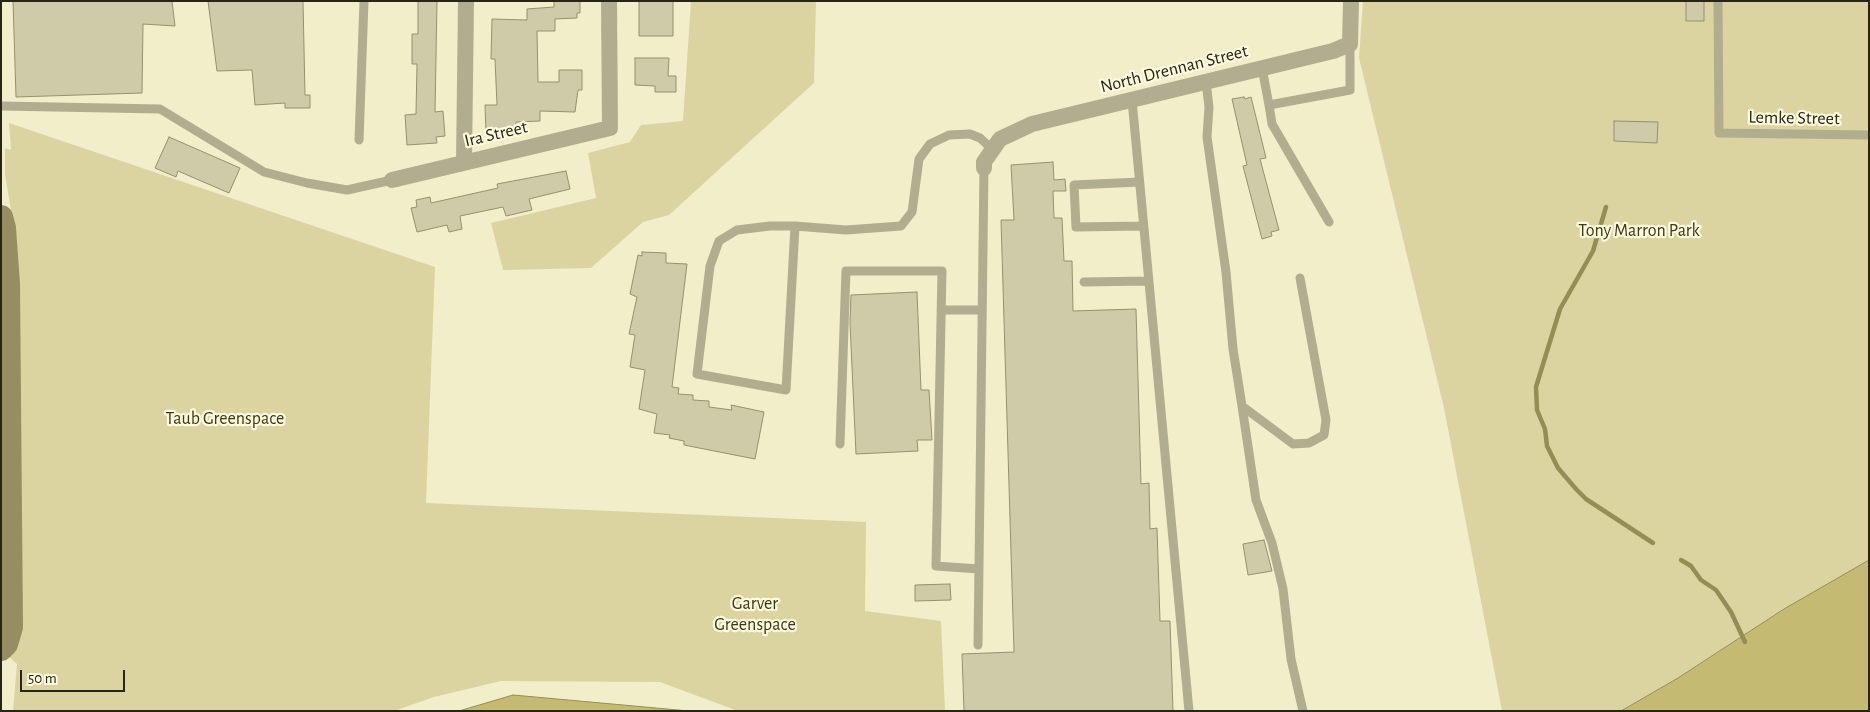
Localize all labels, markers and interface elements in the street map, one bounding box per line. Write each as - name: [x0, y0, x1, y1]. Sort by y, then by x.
- street label: North Drennan Street: [1098, 40, 1250, 98]
- street label: Lemke Street: [1748, 106, 1840, 130]
- street label: Ira Street: [462, 116, 530, 152]
- park label: Tony Marron Park: [1578, 220, 1700, 242]
- park label: Taub Greenspace: [166, 408, 284, 430]
- park label: Garver Greenspace: [714, 593, 796, 636]
- scale bar: [22, 660, 128, 692]
- text: 50 m: [28, 671, 57, 686]

